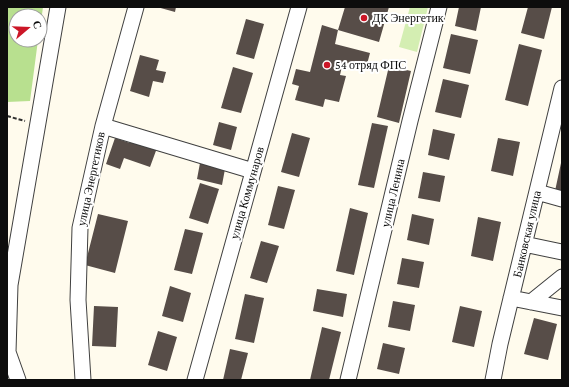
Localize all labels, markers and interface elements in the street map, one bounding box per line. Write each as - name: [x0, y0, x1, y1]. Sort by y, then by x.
- north arrow: [8, 8, 48, 48]
- place label: ДК Энергетик: [372, 11, 444, 25]
- marker: ДК Энергетик: [359, 13, 369, 23]
- text: С: [30, 19, 44, 31]
- place label: 54 отряд ФПС: [335, 58, 406, 72]
- marker: 54 отряд ФПС: [322, 60, 332, 70]
- street label: улица Энергетиков: [74, 130, 108, 228]
- street label: улица Коммунаров: [227, 145, 267, 241]
- street label: улица Ленина: [378, 157, 408, 229]
- street label: Банковская улица: [510, 188, 544, 279]

